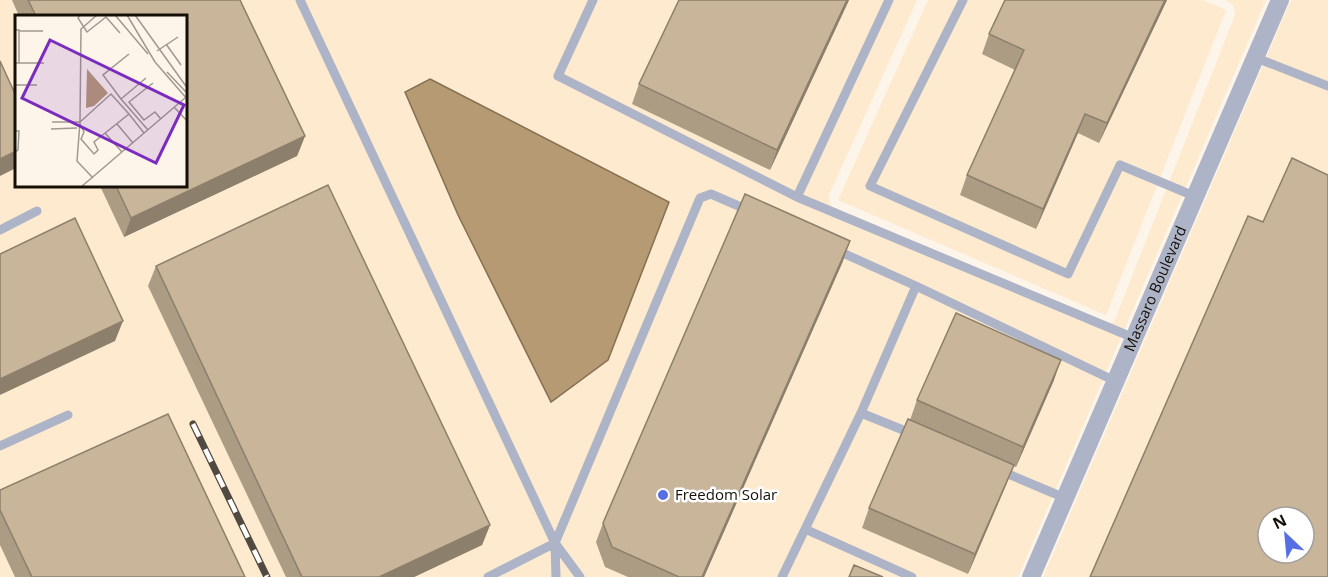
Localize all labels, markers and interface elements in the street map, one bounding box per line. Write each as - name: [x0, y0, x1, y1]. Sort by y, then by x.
- inset map: [15, 15, 188, 188]
- street label: Massaro Boulevard: [1119, 222, 1190, 354]
- place label: Freedom Solar: [675, 484, 777, 504]
- marker: Freedom Solar: [656, 488, 670, 502]
- north arrow: [1256, 505, 1316, 565]
- text: N: [1269, 509, 1290, 534]

